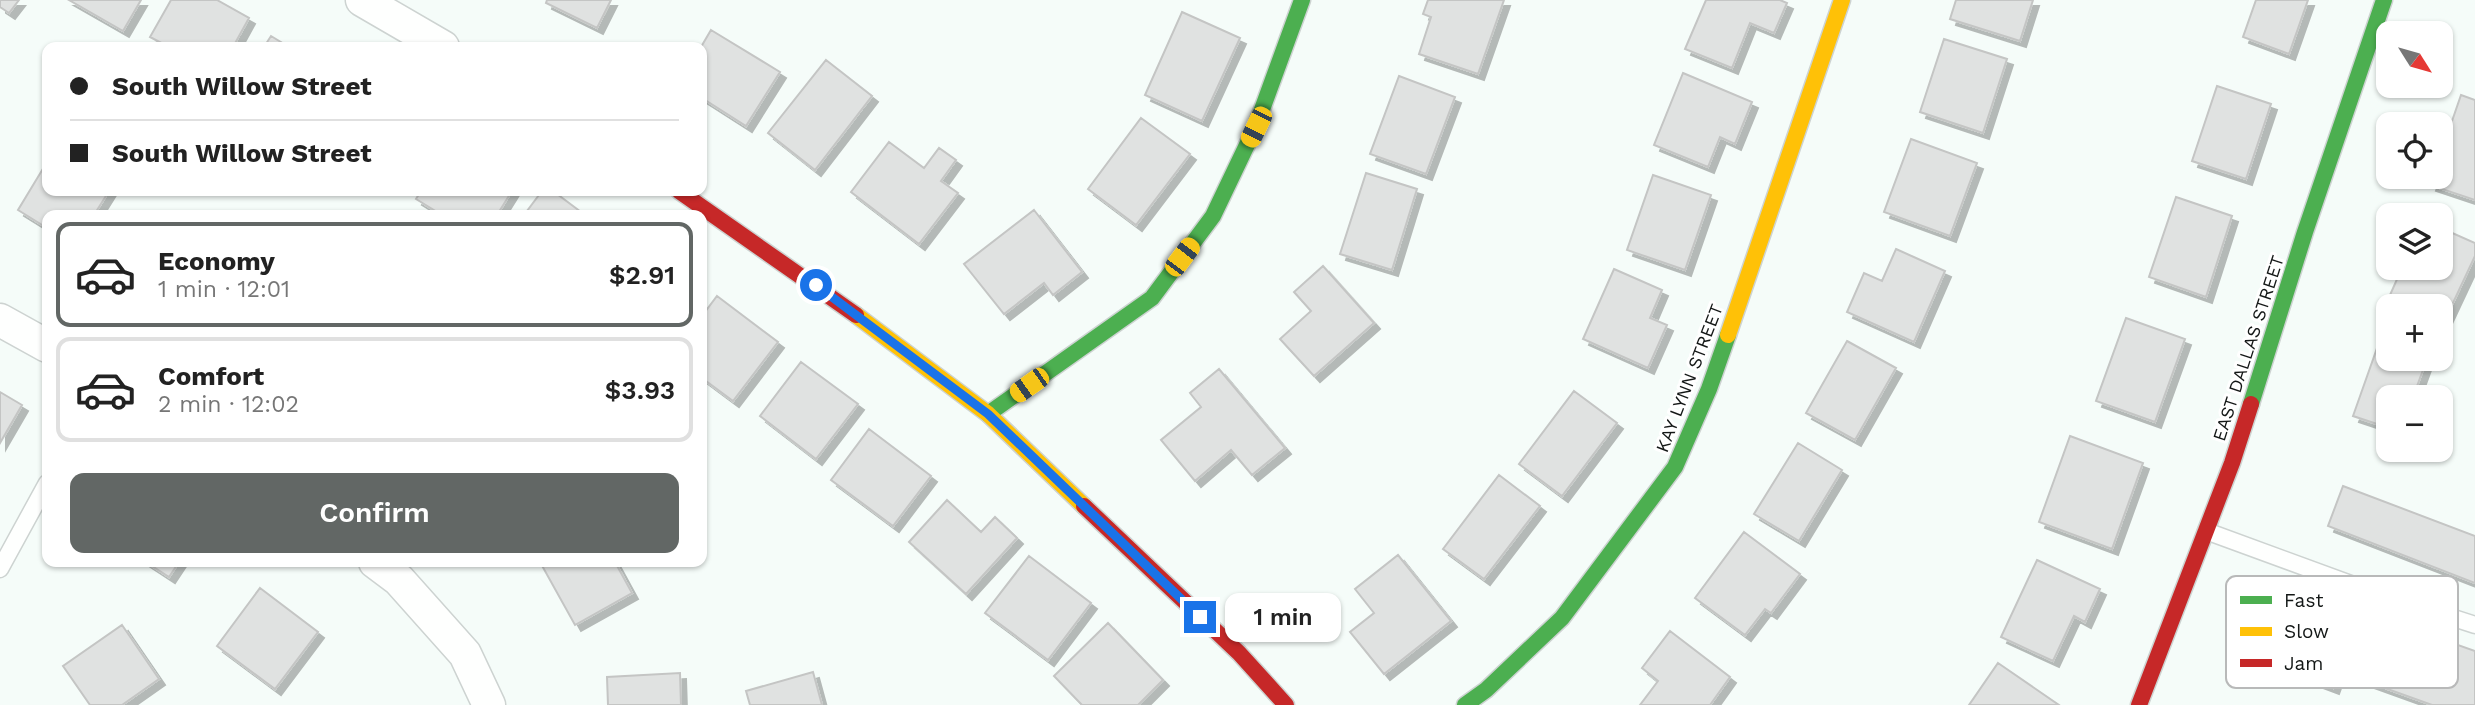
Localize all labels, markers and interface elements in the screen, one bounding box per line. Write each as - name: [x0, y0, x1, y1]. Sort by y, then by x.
- north arrow: [2376, 21, 2454, 98]
- map controls: [2376, 21, 2453, 462]
- text: South Willow Street: [112, 71, 372, 101]
- car: [1238, 104, 1275, 150]
- button: locate: [2376, 112, 2453, 189]
- text: South Willow Street: [112, 138, 372, 168]
- button: layers: [2376, 203, 2453, 280]
- car: [1161, 234, 1204, 280]
- icon: car: [74, 243, 137, 306]
- text: Economy: [158, 246, 275, 276]
- street label: EAST DALLAS STREET: [2208, 252, 2288, 443]
- text: $2.91: [609, 260, 675, 290]
- route start: [800, 269, 832, 301]
- text: 1 min · 12:01: [158, 276, 290, 303]
- button: +: [2376, 294, 2453, 371]
- street label: KAY LYNN STREET: [1651, 301, 1727, 455]
- icon: car: [74, 358, 137, 421]
- text: Comfort: [158, 361, 264, 391]
- car: [1006, 364, 1053, 406]
- text: $3.93: [605, 375, 675, 405]
- button: −: [2376, 385, 2453, 462]
- text: 2 min · 12:02: [158, 391, 299, 418]
- button: Confirm: [70, 473, 679, 553]
- legend: [2226, 576, 2458, 688]
- text: Fast: [2284, 589, 2323, 612]
- callout: 1 min: [1224, 592, 1340, 642]
- route end: [1184, 601, 1216, 633]
- text: 1 min: [1253, 604, 1313, 631]
- text: Slow: [2284, 620, 2329, 643]
- text: Jam: [2284, 652, 2323, 675]

